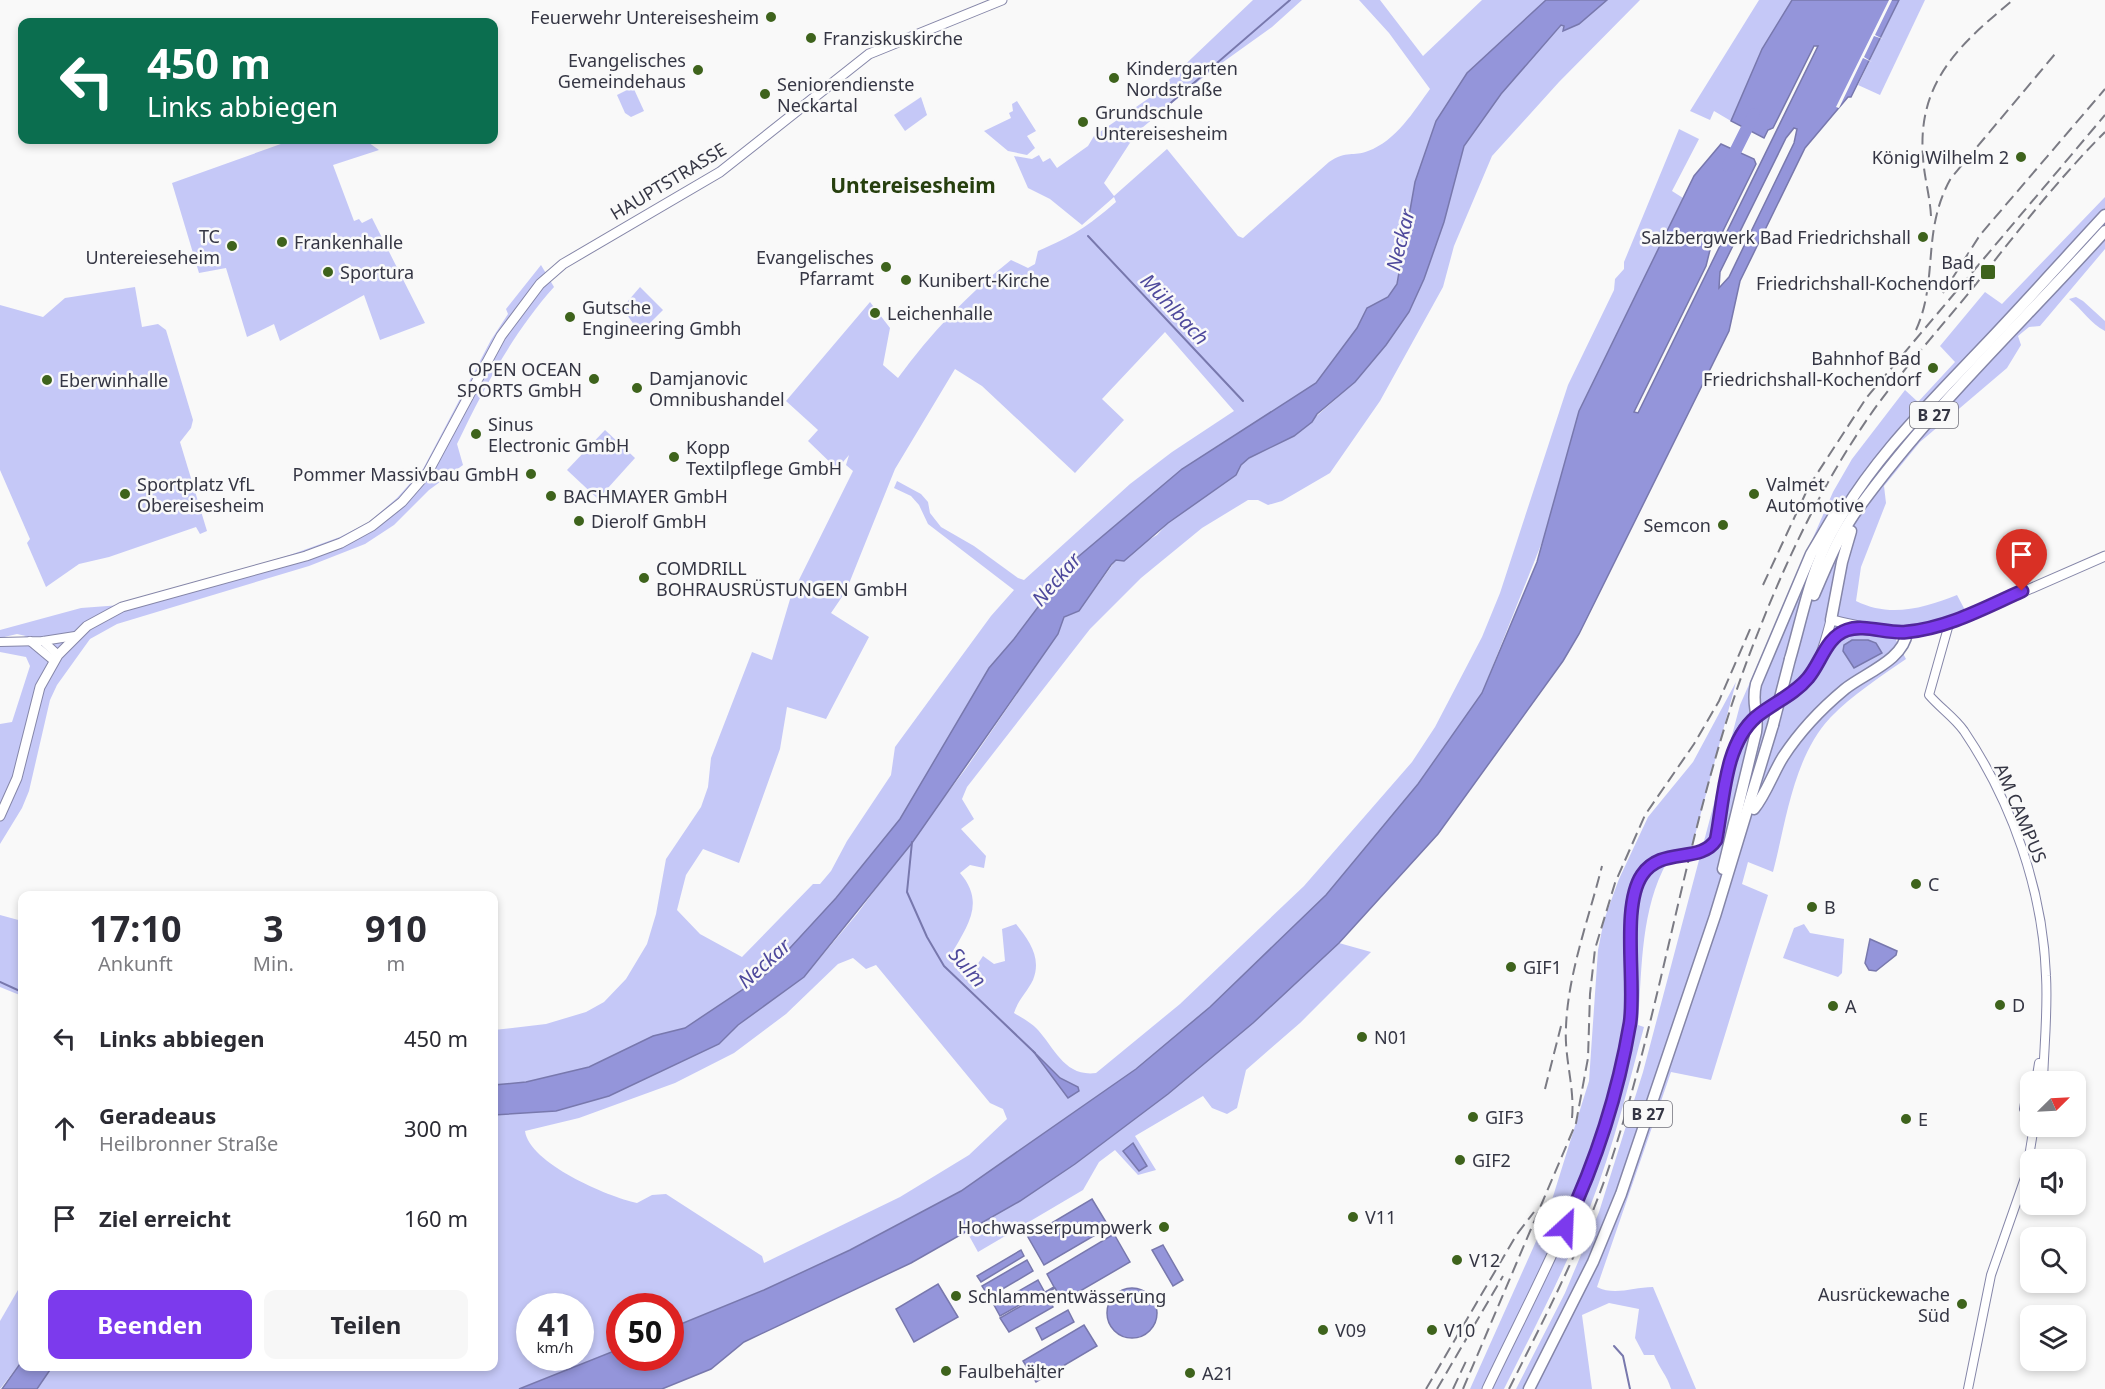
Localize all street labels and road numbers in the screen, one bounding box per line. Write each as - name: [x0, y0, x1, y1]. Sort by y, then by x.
- street label: HAUPTSTRASSE: [606, 137, 730, 225]
- road number: B 27: [1910, 402, 1958, 428]
- street label: AM CAMPUS: [1989, 760, 2053, 866]
- road number: B 27: [1624, 1101, 1672, 1127]

